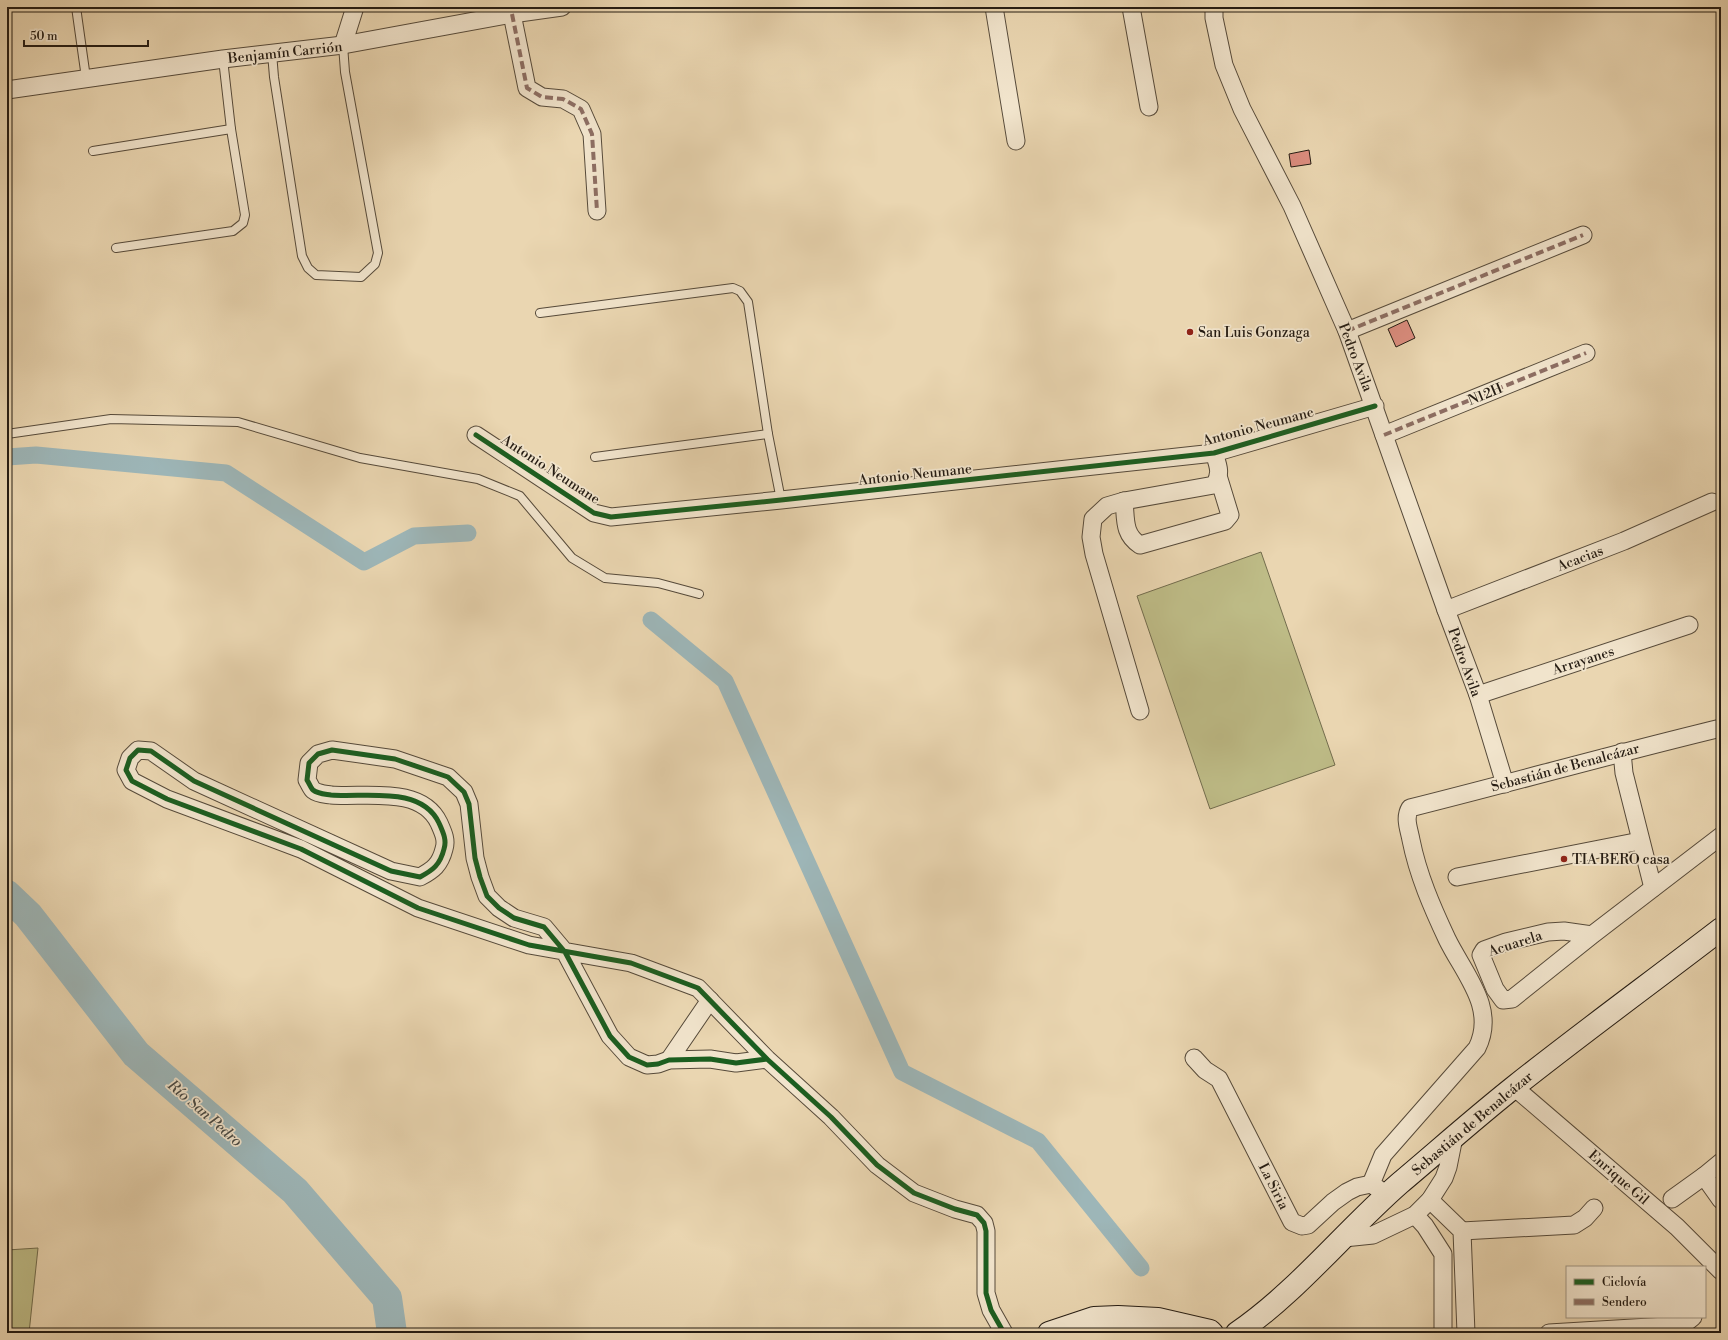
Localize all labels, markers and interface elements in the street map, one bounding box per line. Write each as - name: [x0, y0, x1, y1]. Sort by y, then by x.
- scale bar: [24, 22, 148, 48]
- text: 50 m: [30, 29, 58, 44]
- street label: Benjamín Carrión: [226, 38, 344, 68]
- street label: Pedro Avila: [1334, 320, 1377, 395]
- place label: San Luis Gonzaga: [1198, 324, 1311, 342]
- marker: San Luis Gonzaga: [1185, 327, 1195, 337]
- street label: N12H: [1465, 380, 1506, 410]
- street label: Antonio Neumane: [1200, 403, 1316, 451]
- street label: Antonio Neumane: [497, 431, 603, 509]
- street label: Antonio Neumane: [856, 460, 973, 490]
- street label: Acacias: [1554, 542, 1606, 576]
- street label: Pedro Avila: [1443, 625, 1485, 700]
- street label: Arrayanes: [1549, 642, 1617, 680]
- street label: Sebastián de Benalcázar: [1489, 740, 1641, 796]
- place label: TIA BERO casa: [1572, 851, 1671, 869]
- marker: TIA BERO casa: [1559, 854, 1569, 864]
- street label: Acuarela: [1485, 927, 1545, 961]
- street label: Sebastián de Benalcázar: [1408, 1068, 1537, 1180]
- water label: Río San Pedro: [163, 1075, 246, 1151]
- street label: Enrique Gil: [1584, 1146, 1652, 1209]
- street label: La Siria: [1254, 1160, 1293, 1214]
- legend: [1566, 1266, 1706, 1318]
- text: Ciclovía: [1602, 1275, 1647, 1290]
- text: Sendero: [1602, 1295, 1647, 1310]

